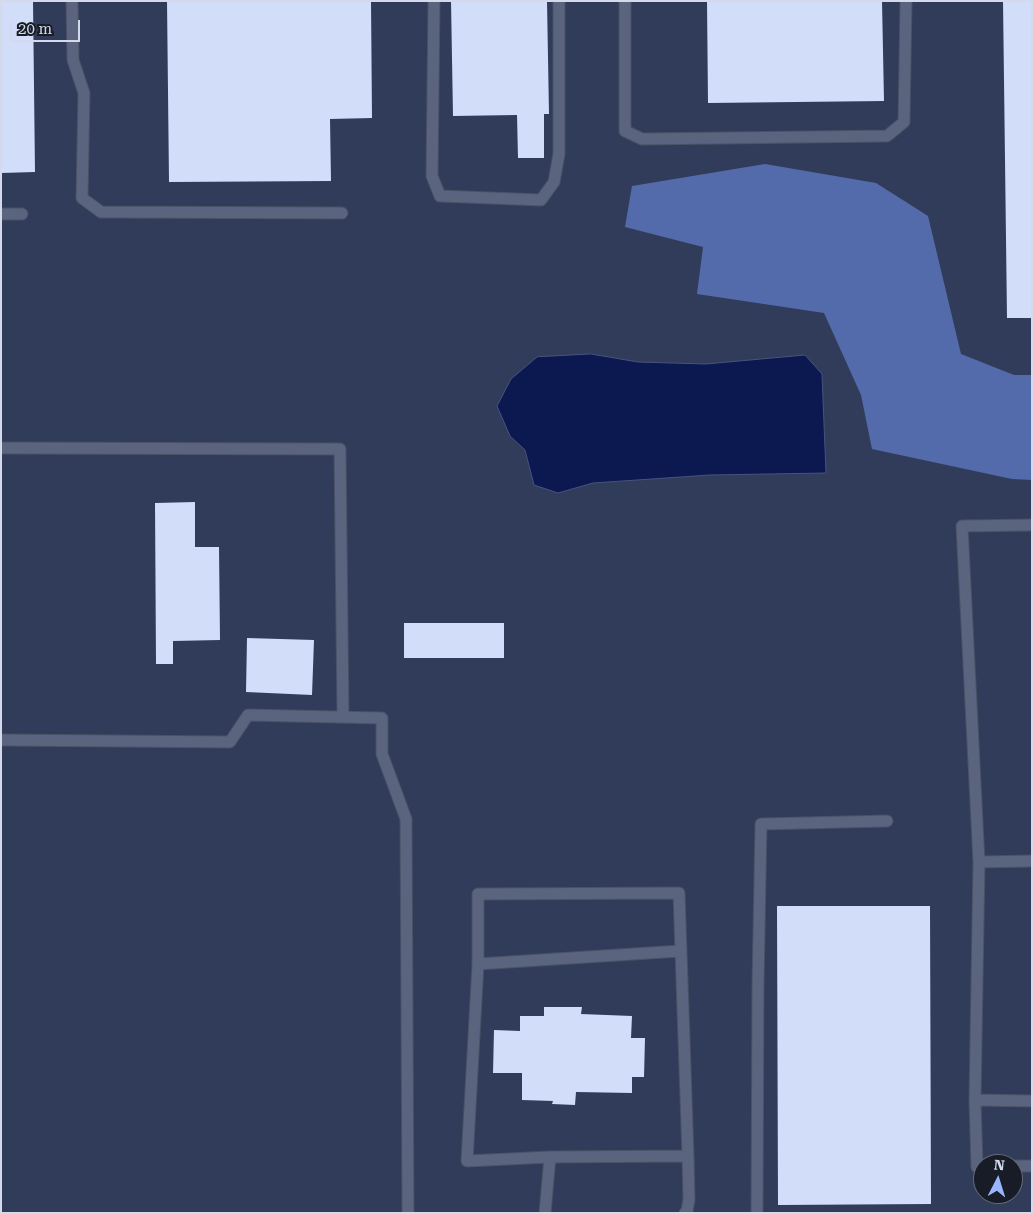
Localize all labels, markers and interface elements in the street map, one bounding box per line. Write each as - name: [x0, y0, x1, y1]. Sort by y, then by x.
- scale bar: [12, 10, 82, 42]
- text: 20 m: [18, 20, 52, 38]
- north arrow: [973, 1154, 1023, 1204]
- text: N: [993, 1157, 1005, 1173]

